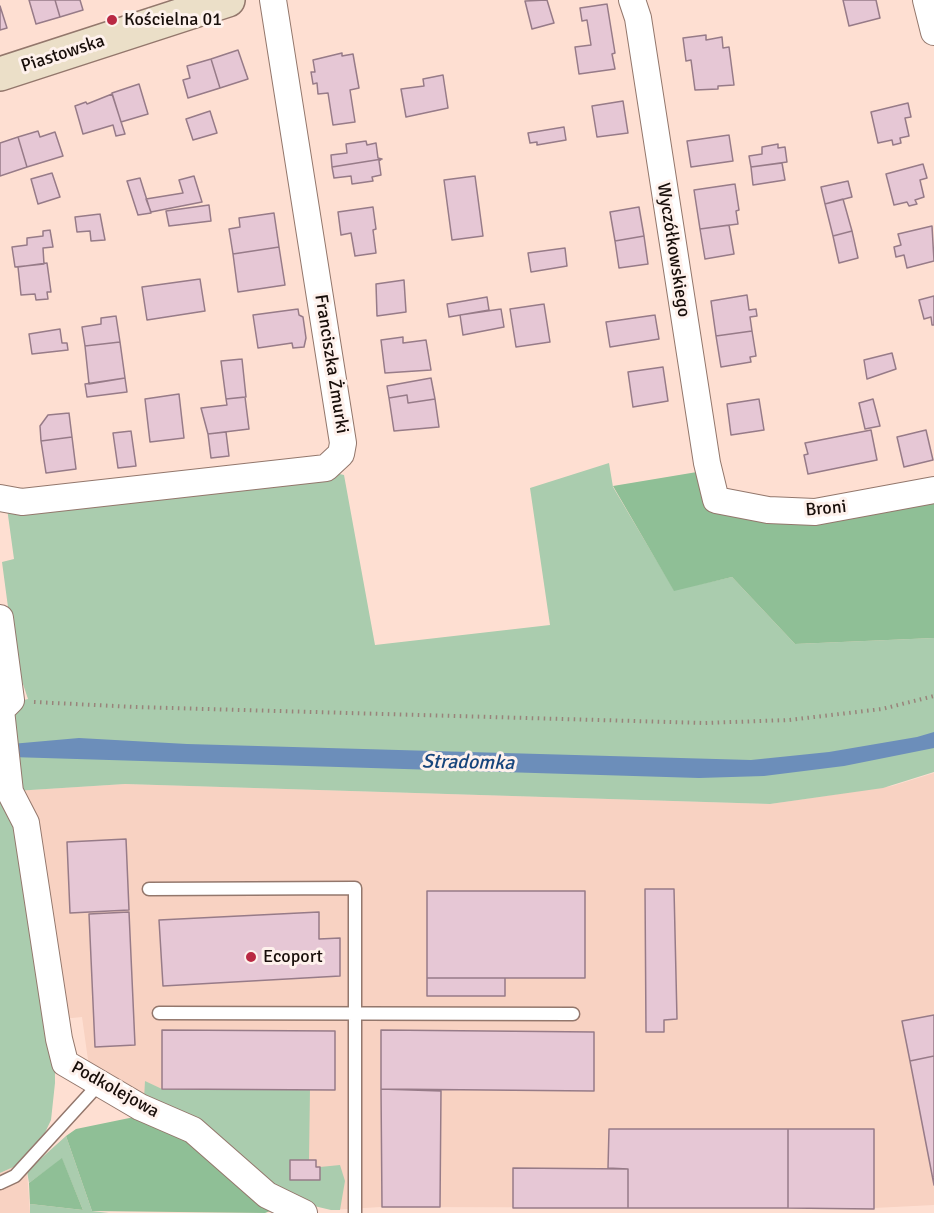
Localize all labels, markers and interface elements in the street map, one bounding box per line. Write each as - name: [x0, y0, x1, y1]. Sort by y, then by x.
- place label: Kościelna 01: [124, 9, 222, 31]
- marker: Kościelna 01: [105, 13, 119, 27]
- street label: Piastowska: [19, 30, 107, 78]
- street label: Wyczółkowskiego: [652, 181, 694, 319]
- street label: Franciszka Żmurki: [309, 293, 353, 435]
- street label: Broni: [805, 496, 847, 522]
- water label: Stradomka: [422, 750, 514, 776]
- place label: Ecoport: [263, 946, 323, 968]
- marker: Ecoport: [244, 950, 258, 964]
- street label: Podkolejowa: [67, 1057, 163, 1123]

